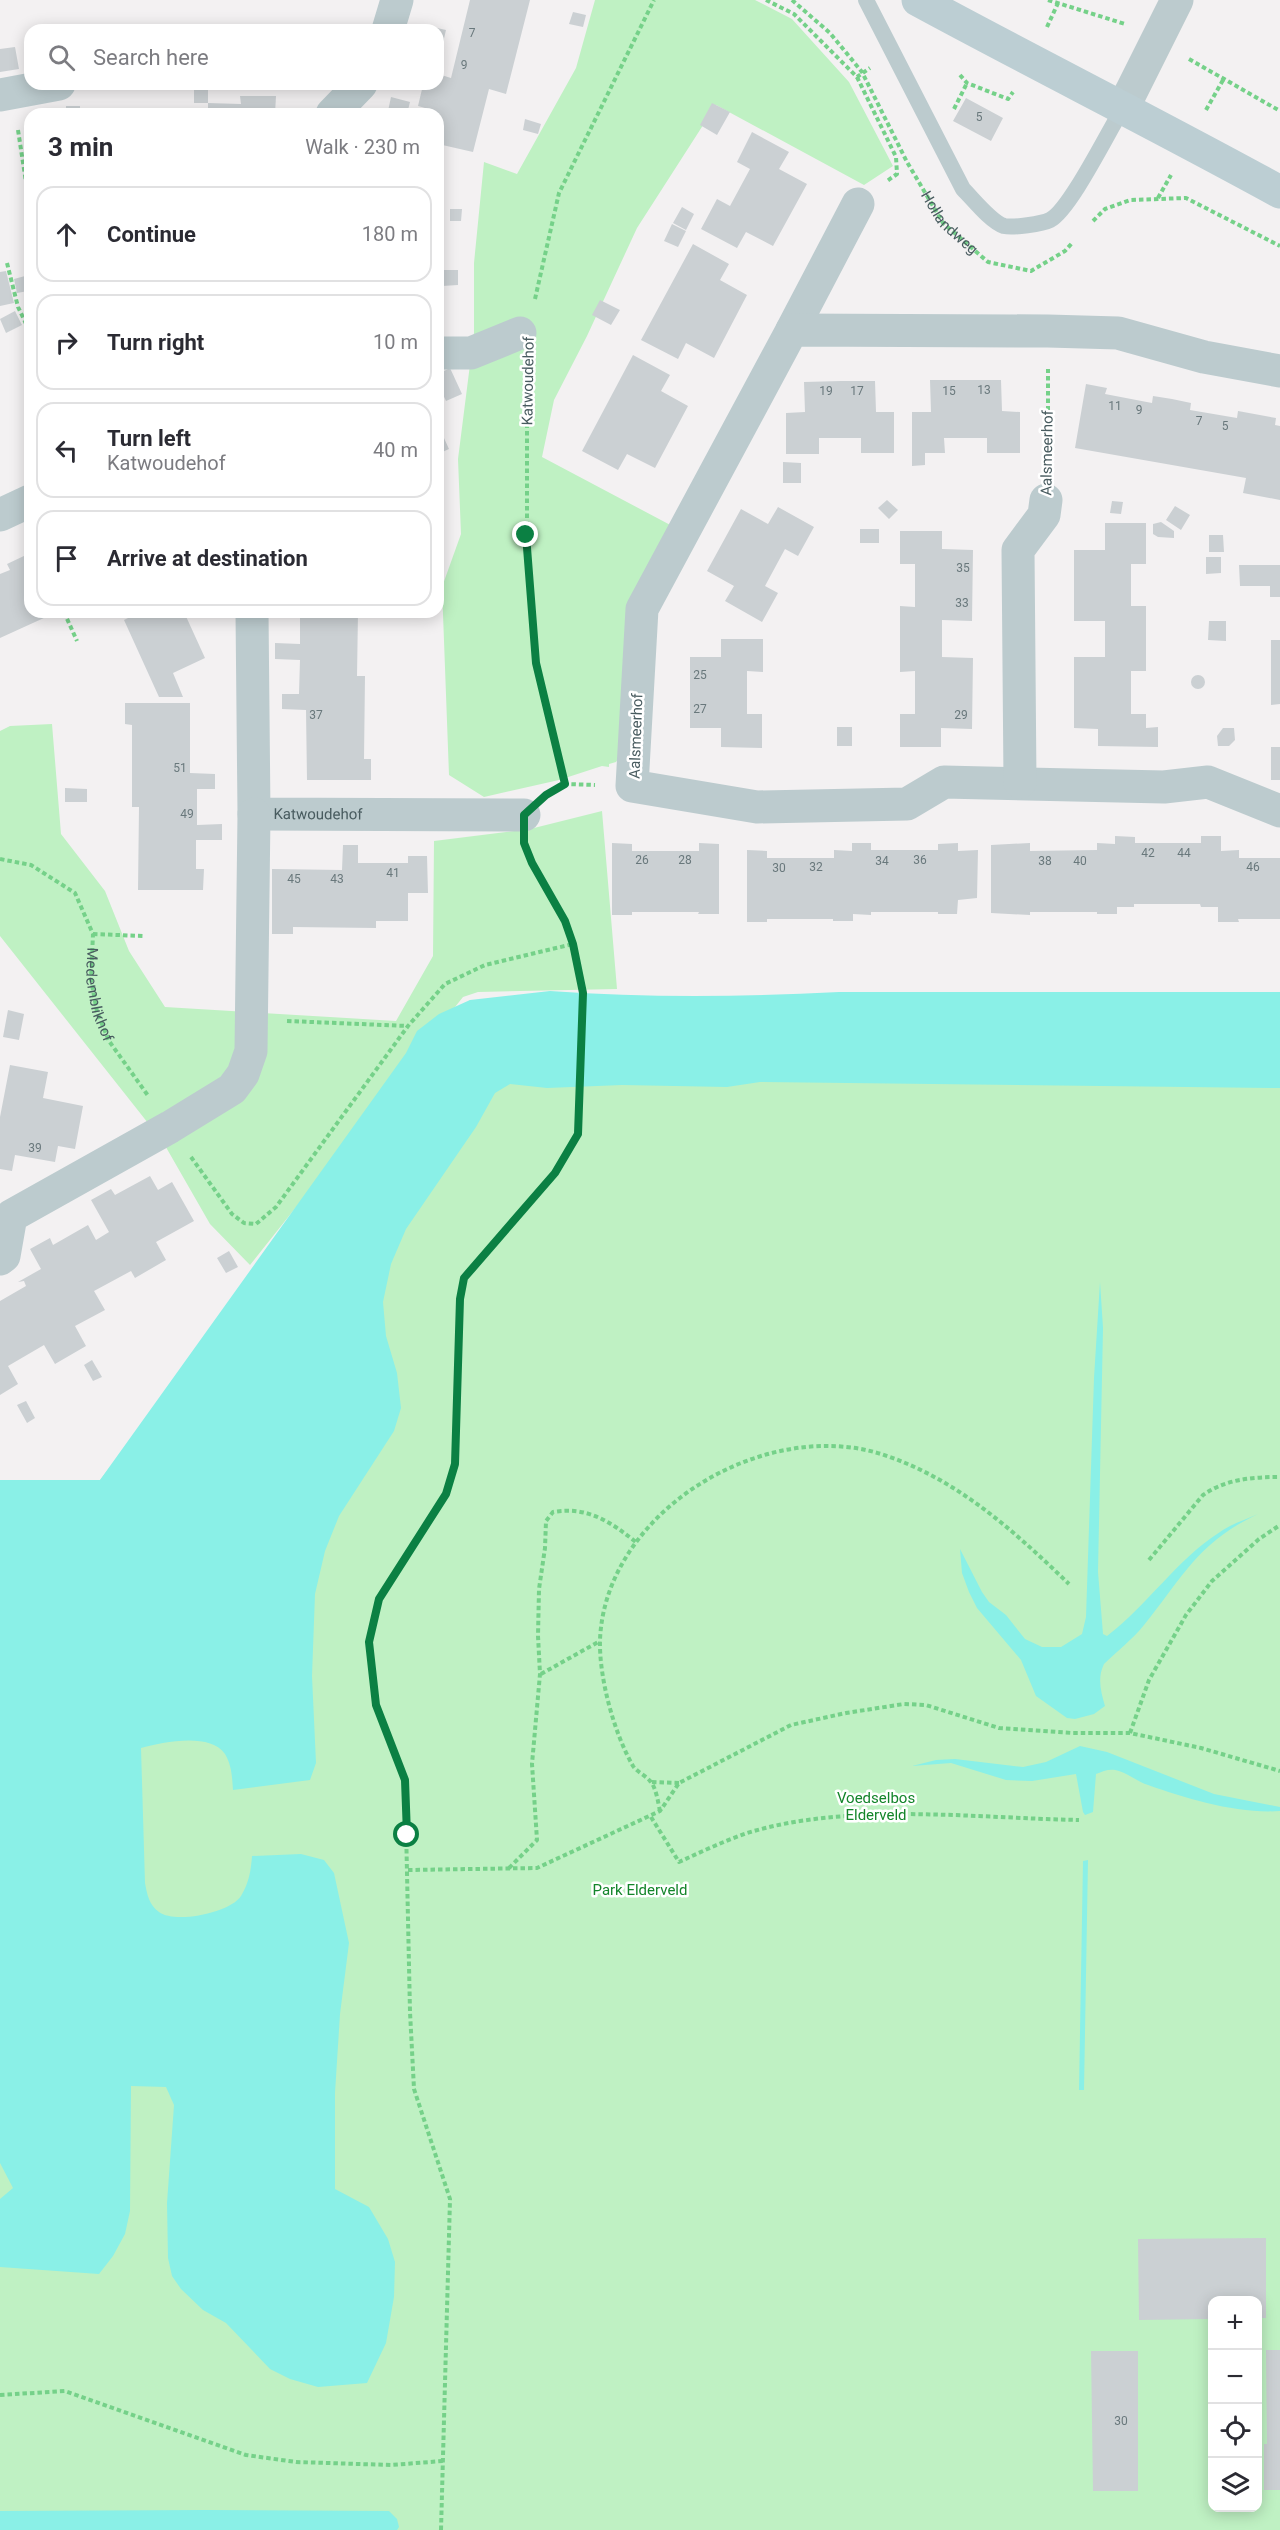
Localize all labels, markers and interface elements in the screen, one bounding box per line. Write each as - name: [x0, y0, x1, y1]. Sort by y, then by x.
- search box: [24, 24, 444, 90]
- house number: 7: [469, 26, 476, 40]
- icon: search: [45, 41, 78, 74]
- text: Search here: [93, 45, 209, 70]
- house number: 9: [461, 58, 467, 72]
- house number: 5: [976, 110, 983, 124]
- text: 3 min: [48, 132, 113, 162]
- text: Walk · 230 m: [305, 135, 420, 159]
- street label: Hollandweg: [917, 188, 982, 258]
- icon: ahead: [50, 218, 83, 251]
- text: Continue: [107, 222, 196, 247]
- text: 180 m: [362, 222, 418, 246]
- icon: right: [50, 326, 83, 359]
- text: Turn right: [107, 330, 204, 355]
- text: 10 m: [373, 330, 418, 354]
- street label: Katwoudehof: [518, 336, 538, 426]
- house number: 13: [977, 383, 991, 397]
- house number: 19: [819, 384, 833, 398]
- house number: 17: [850, 384, 864, 398]
- house number: 15: [942, 384, 956, 398]
- house number: 11: [1108, 399, 1122, 413]
- house number: 9: [1136, 403, 1142, 417]
- street label: Aalsmeerhof: [1037, 409, 1057, 496]
- house number: 7: [1196, 414, 1203, 428]
- house number: 5: [1222, 419, 1229, 433]
- text: Turn left: [107, 426, 191, 451]
- icon: left: [50, 434, 83, 467]
- text: 40 m: [373, 438, 418, 462]
- text: Katwoudehof: [107, 451, 226, 475]
- route end: [512, 521, 538, 547]
- icon: arrive: [50, 542, 83, 575]
- text: Arrive at destination: [107, 546, 308, 571]
- house number: 35: [956, 561, 970, 575]
- house number: 33: [955, 596, 969, 610]
- house number: 25: [693, 668, 707, 682]
- street label: Aalsmeerhof: [626, 692, 647, 779]
- house number: 27: [693, 702, 707, 716]
- house number: 37: [309, 708, 323, 722]
- house number: 29: [954, 708, 968, 722]
- house number: 51: [173, 761, 187, 775]
- street label: Katwoudehof: [273, 805, 363, 823]
- house number: 49: [180, 807, 194, 821]
- house number: 42: [1141, 846, 1155, 860]
- house number: 44: [1177, 846, 1191, 860]
- house number: 26: [635, 853, 649, 867]
- house number: 28: [678, 853, 692, 867]
- house number: 36: [913, 853, 927, 867]
- house number: 34: [875, 854, 889, 868]
- house number: 38: [1038, 854, 1052, 868]
- house number: 40: [1073, 854, 1087, 868]
- house number: 32: [809, 860, 823, 874]
- house number: 46: [1246, 860, 1260, 874]
- house number: 30: [772, 861, 786, 875]
- house number: 41: [386, 866, 400, 880]
- house number: 45: [287, 872, 301, 886]
- house number: 43: [330, 872, 344, 886]
- street label: Medemblikhof: [82, 947, 117, 1045]
- house number: 39: [28, 1141, 42, 1155]
- park label: Voedselbos Elderveld: [837, 1789, 915, 1824]
- route start: [393, 1821, 419, 1847]
- park label: Park Elderveld: [593, 1881, 687, 1899]
- map controls: [1208, 2296, 1262, 2512]
- button: +: [1208, 2296, 1262, 2350]
- button: −: [1208, 2350, 1262, 2404]
- button: locate: [1208, 2404, 1262, 2458]
- house number: 30: [1114, 2414, 1128, 2428]
- button: layers: [1208, 2458, 1262, 2512]

